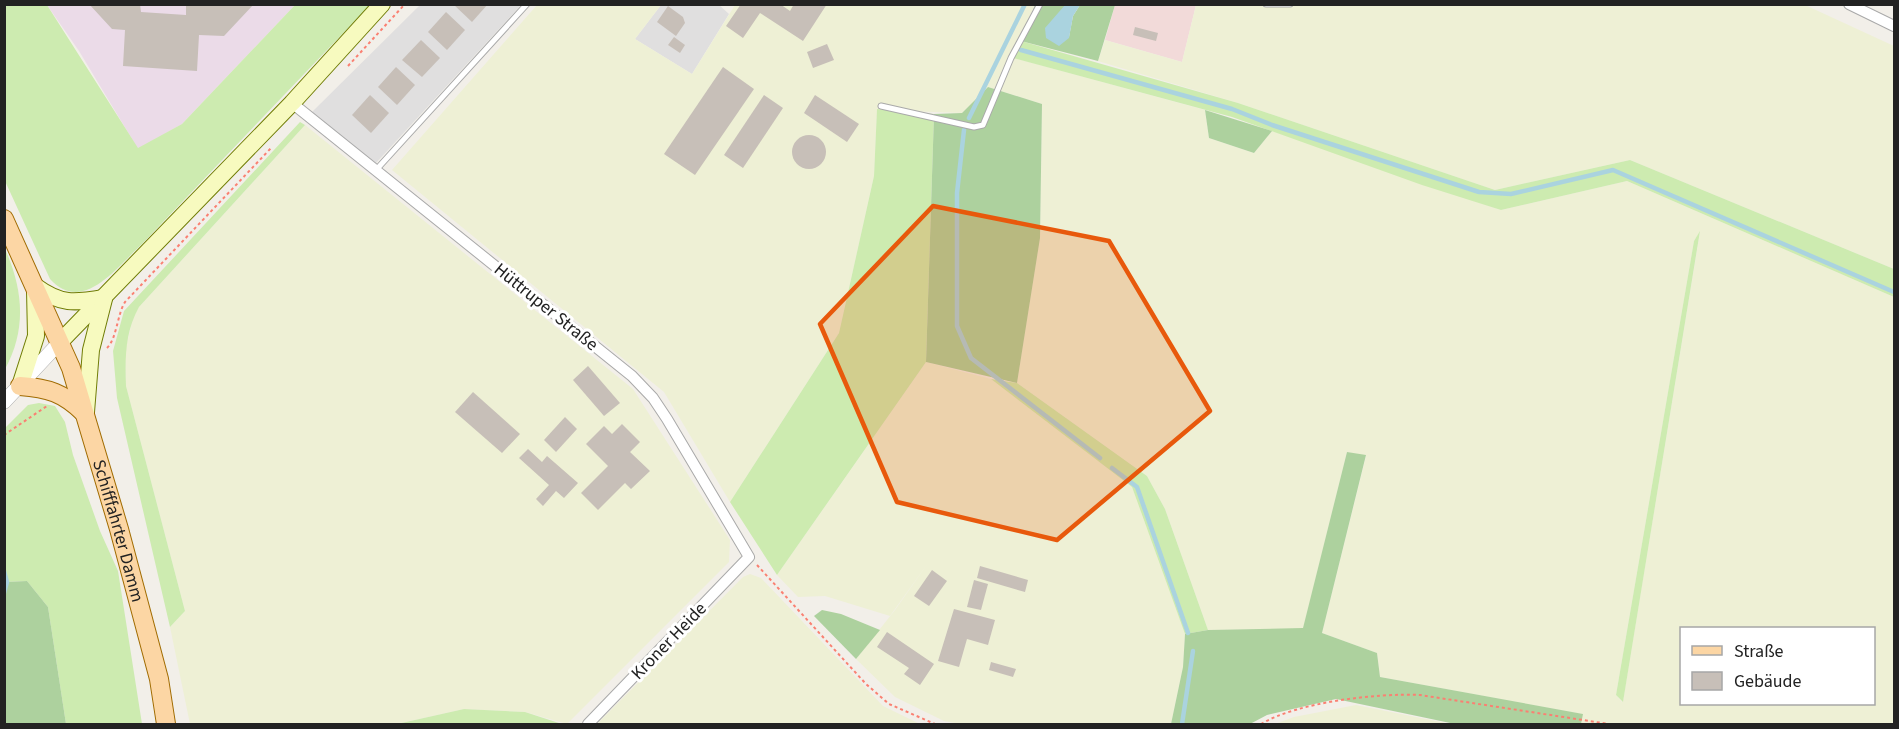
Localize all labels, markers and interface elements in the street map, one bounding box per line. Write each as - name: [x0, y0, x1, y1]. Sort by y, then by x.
- street label: Hüttruper Straße: [489, 257, 603, 357]
- street label: Schifffahrter Damm: [86, 456, 150, 605]
- street label: Kroner Heide: [626, 597, 712, 685]
- legend: [1680, 627, 1875, 705]
- text: Straße: [1734, 639, 1784, 664]
- text: Gebäude: [1734, 669, 1802, 694]

